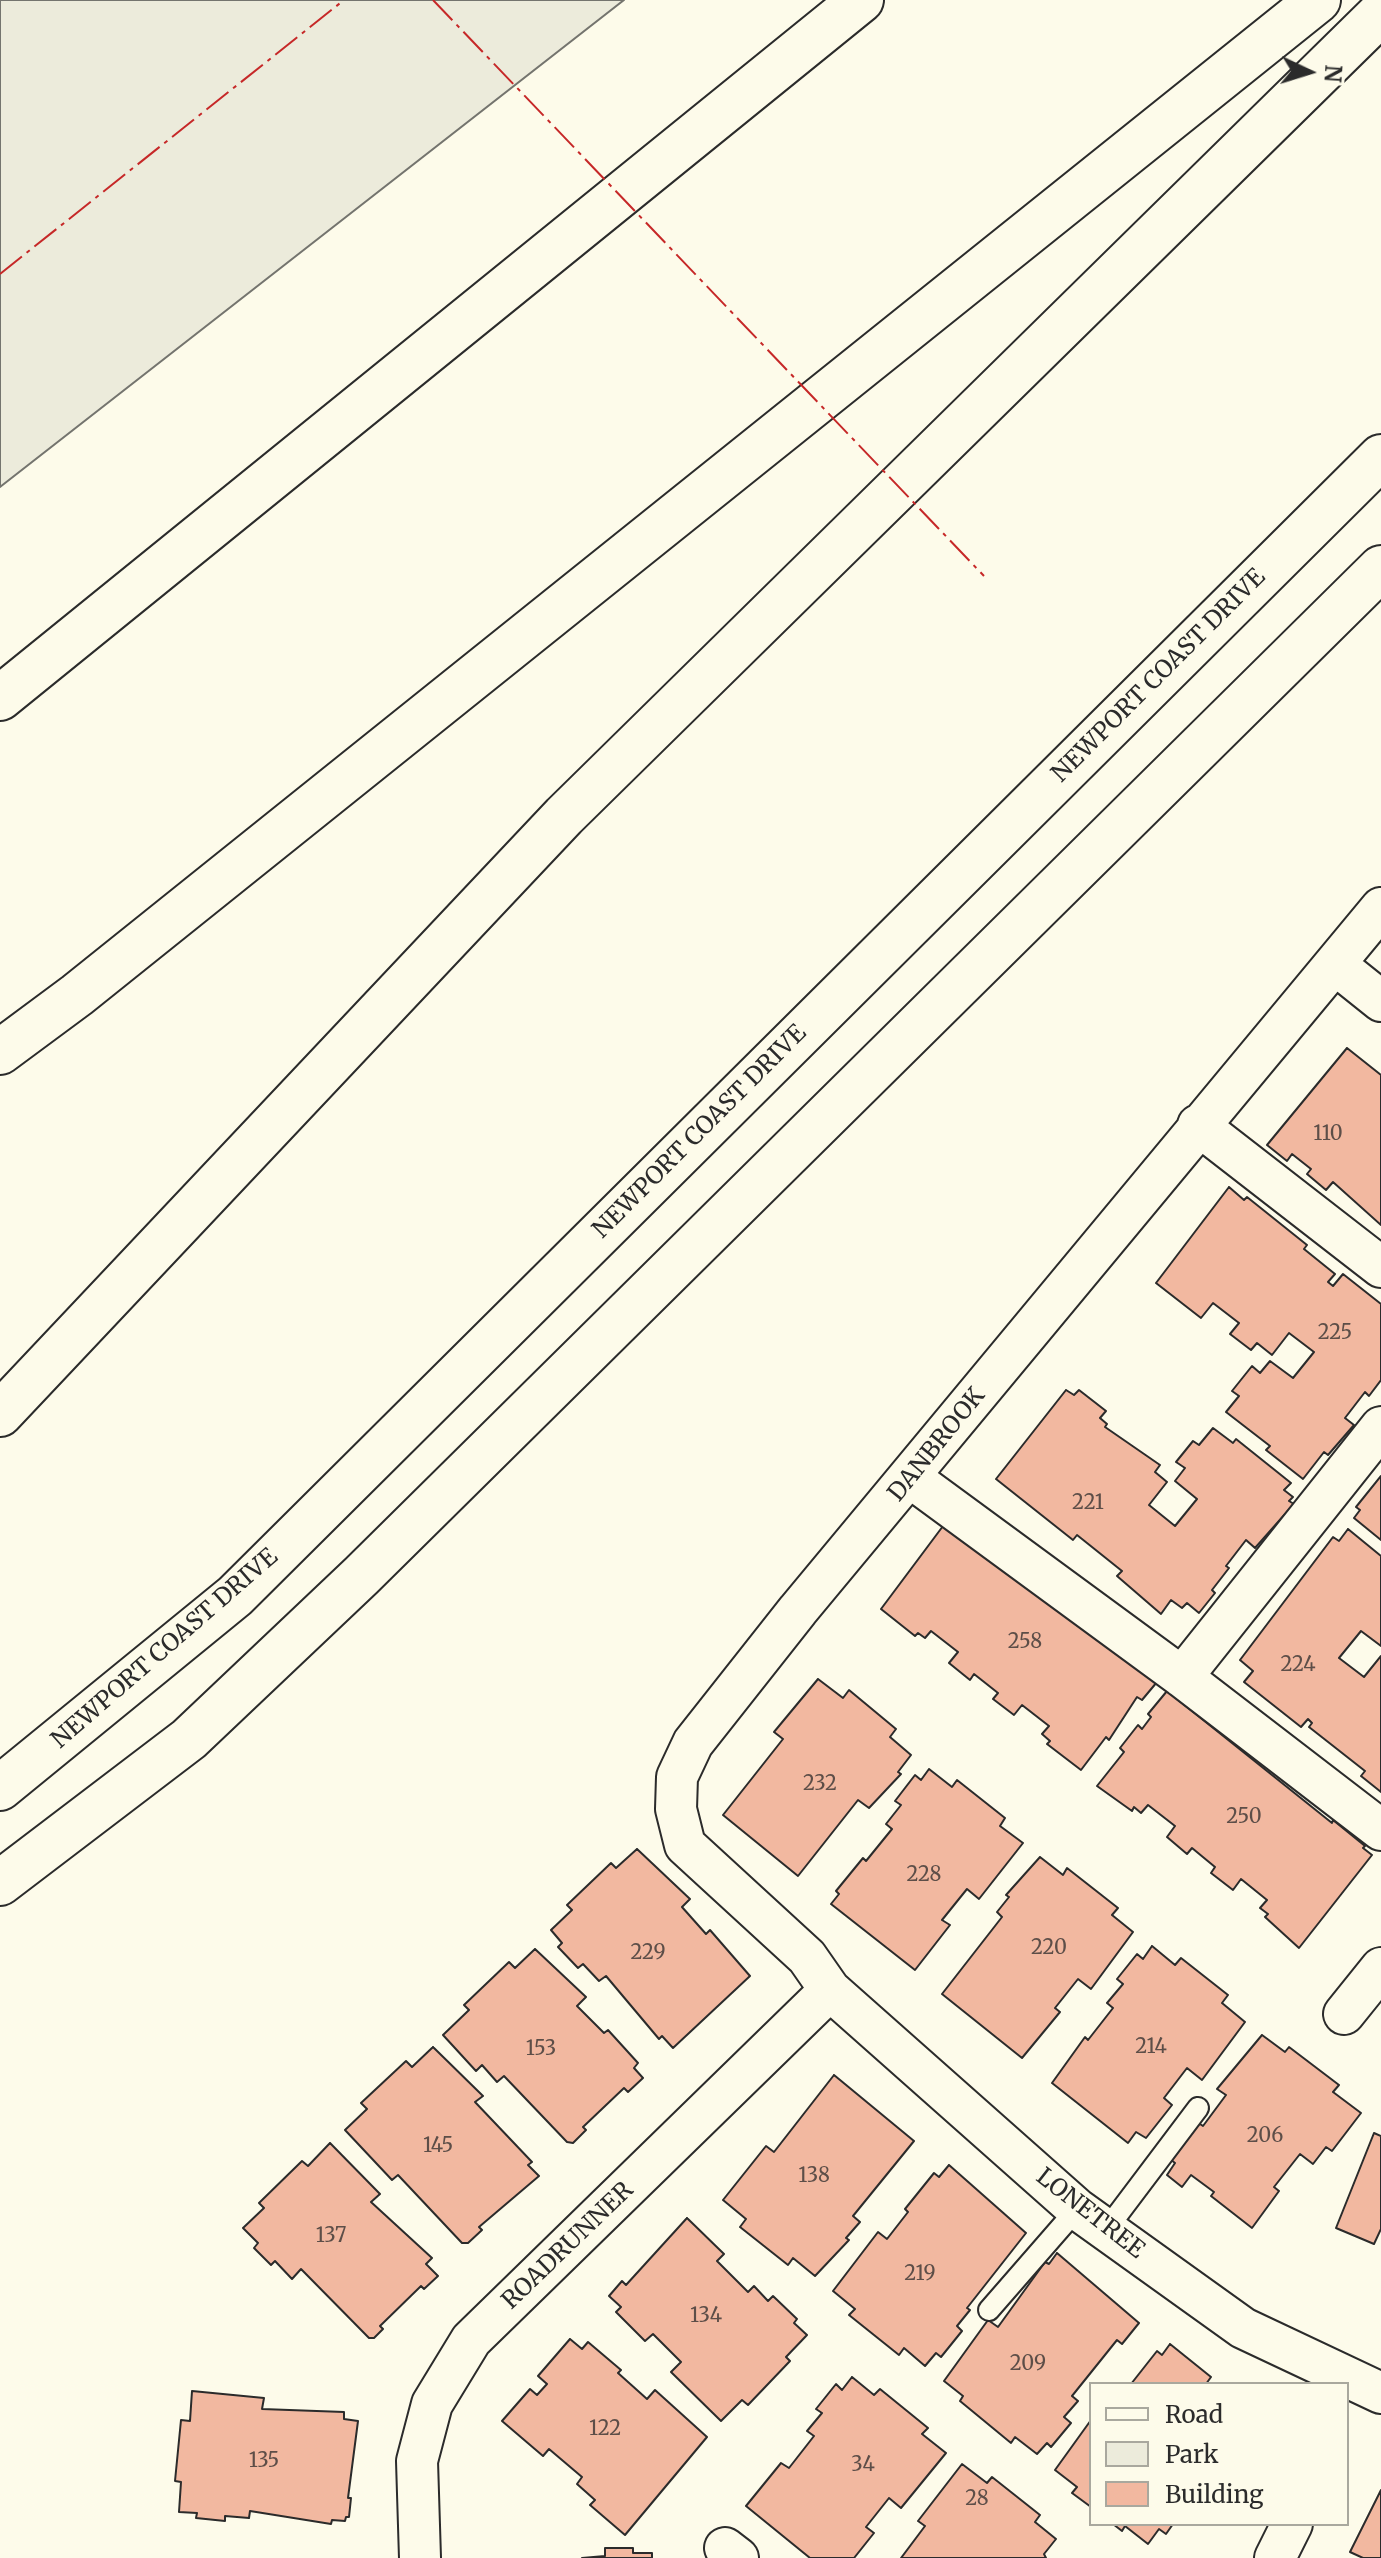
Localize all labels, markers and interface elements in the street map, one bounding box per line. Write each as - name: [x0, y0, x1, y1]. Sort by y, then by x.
- north arrow: [1269, 32, 1349, 112]
- text: N: [1318, 64, 1348, 83]
- street label: NEWPORT COAST DRIVE: [1046, 563, 1272, 789]
- street label: NEWPORT COAST DRIVE: [587, 1019, 813, 1245]
- house number: 110: [1313, 1122, 1343, 1146]
- house number: 225: [1318, 1321, 1352, 1345]
- street label: DANBROOK: [883, 1382, 991, 1508]
- house number: 221: [1072, 1491, 1104, 1515]
- street label: NEWPORT COAST DRIVE: [46, 1543, 284, 1755]
- house number: 258: [1008, 1630, 1042, 1654]
- house number: 224: [1280, 1653, 1316, 1677]
- house number: 232: [803, 1772, 837, 1796]
- house number: 250: [1226, 1805, 1262, 1829]
- house number: 228: [906, 1863, 942, 1887]
- house number: 220: [1031, 1936, 1067, 1960]
- house number: 229: [630, 1941, 666, 1965]
- house number: 214: [1135, 2035, 1167, 2059]
- house number: 153: [526, 2037, 556, 2061]
- house number: 206: [1247, 2124, 1283, 2148]
- house number: 145: [423, 2134, 453, 2158]
- street label: LONETREE: [1030, 2163, 1150, 2265]
- house number: 138: [798, 2164, 830, 2188]
- street label: ROADRUNNER: [497, 2176, 639, 2316]
- house number: 137: [316, 2224, 346, 2248]
- house number: 219: [904, 2262, 936, 2286]
- house number: 134: [690, 2304, 722, 2328]
- house number: 209: [1010, 2352, 1046, 2376]
- legend: [1089, 2382, 1349, 2526]
- text: Road: [1165, 2399, 1223, 2430]
- house number: 122: [589, 2417, 621, 2441]
- text: Park: [1165, 2439, 1218, 2470]
- house number: 135: [249, 2449, 279, 2473]
- house number: 34: [851, 2453, 875, 2477]
- text: Building: [1165, 2479, 1264, 2510]
- house number: 28: [965, 2487, 989, 2511]

